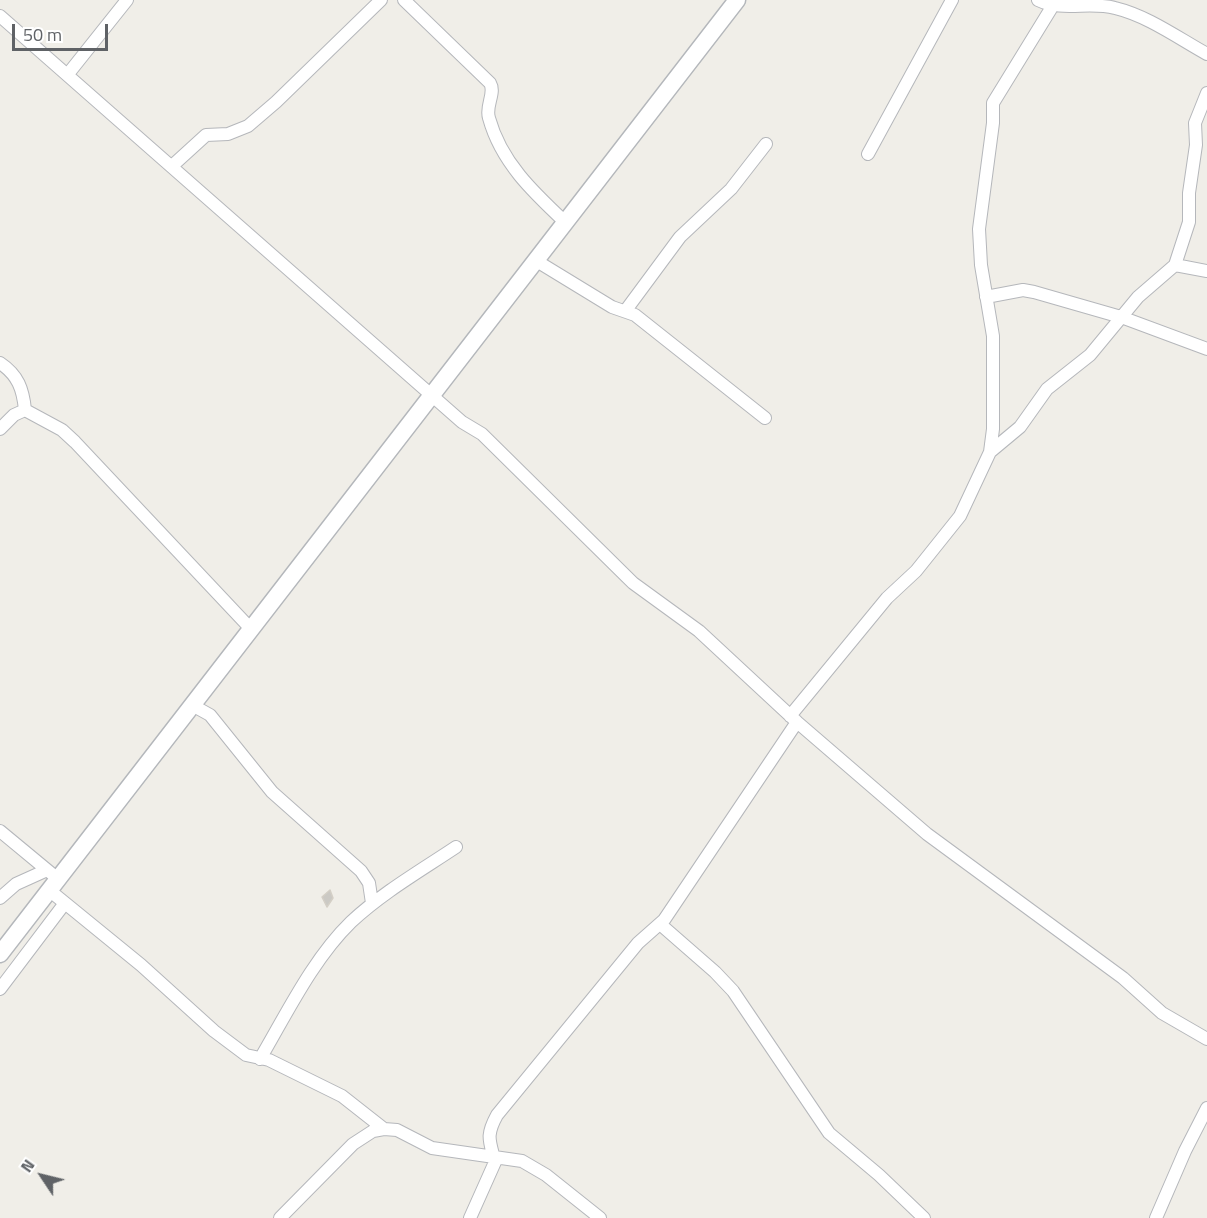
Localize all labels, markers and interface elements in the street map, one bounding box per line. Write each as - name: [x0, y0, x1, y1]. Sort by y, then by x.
- scale bar: [15, 12, 111, 50]
- text: 50 m: [23, 21, 62, 48]
- north arrow: [12, 1146, 72, 1206]
- text: N: [14, 1154, 40, 1177]

